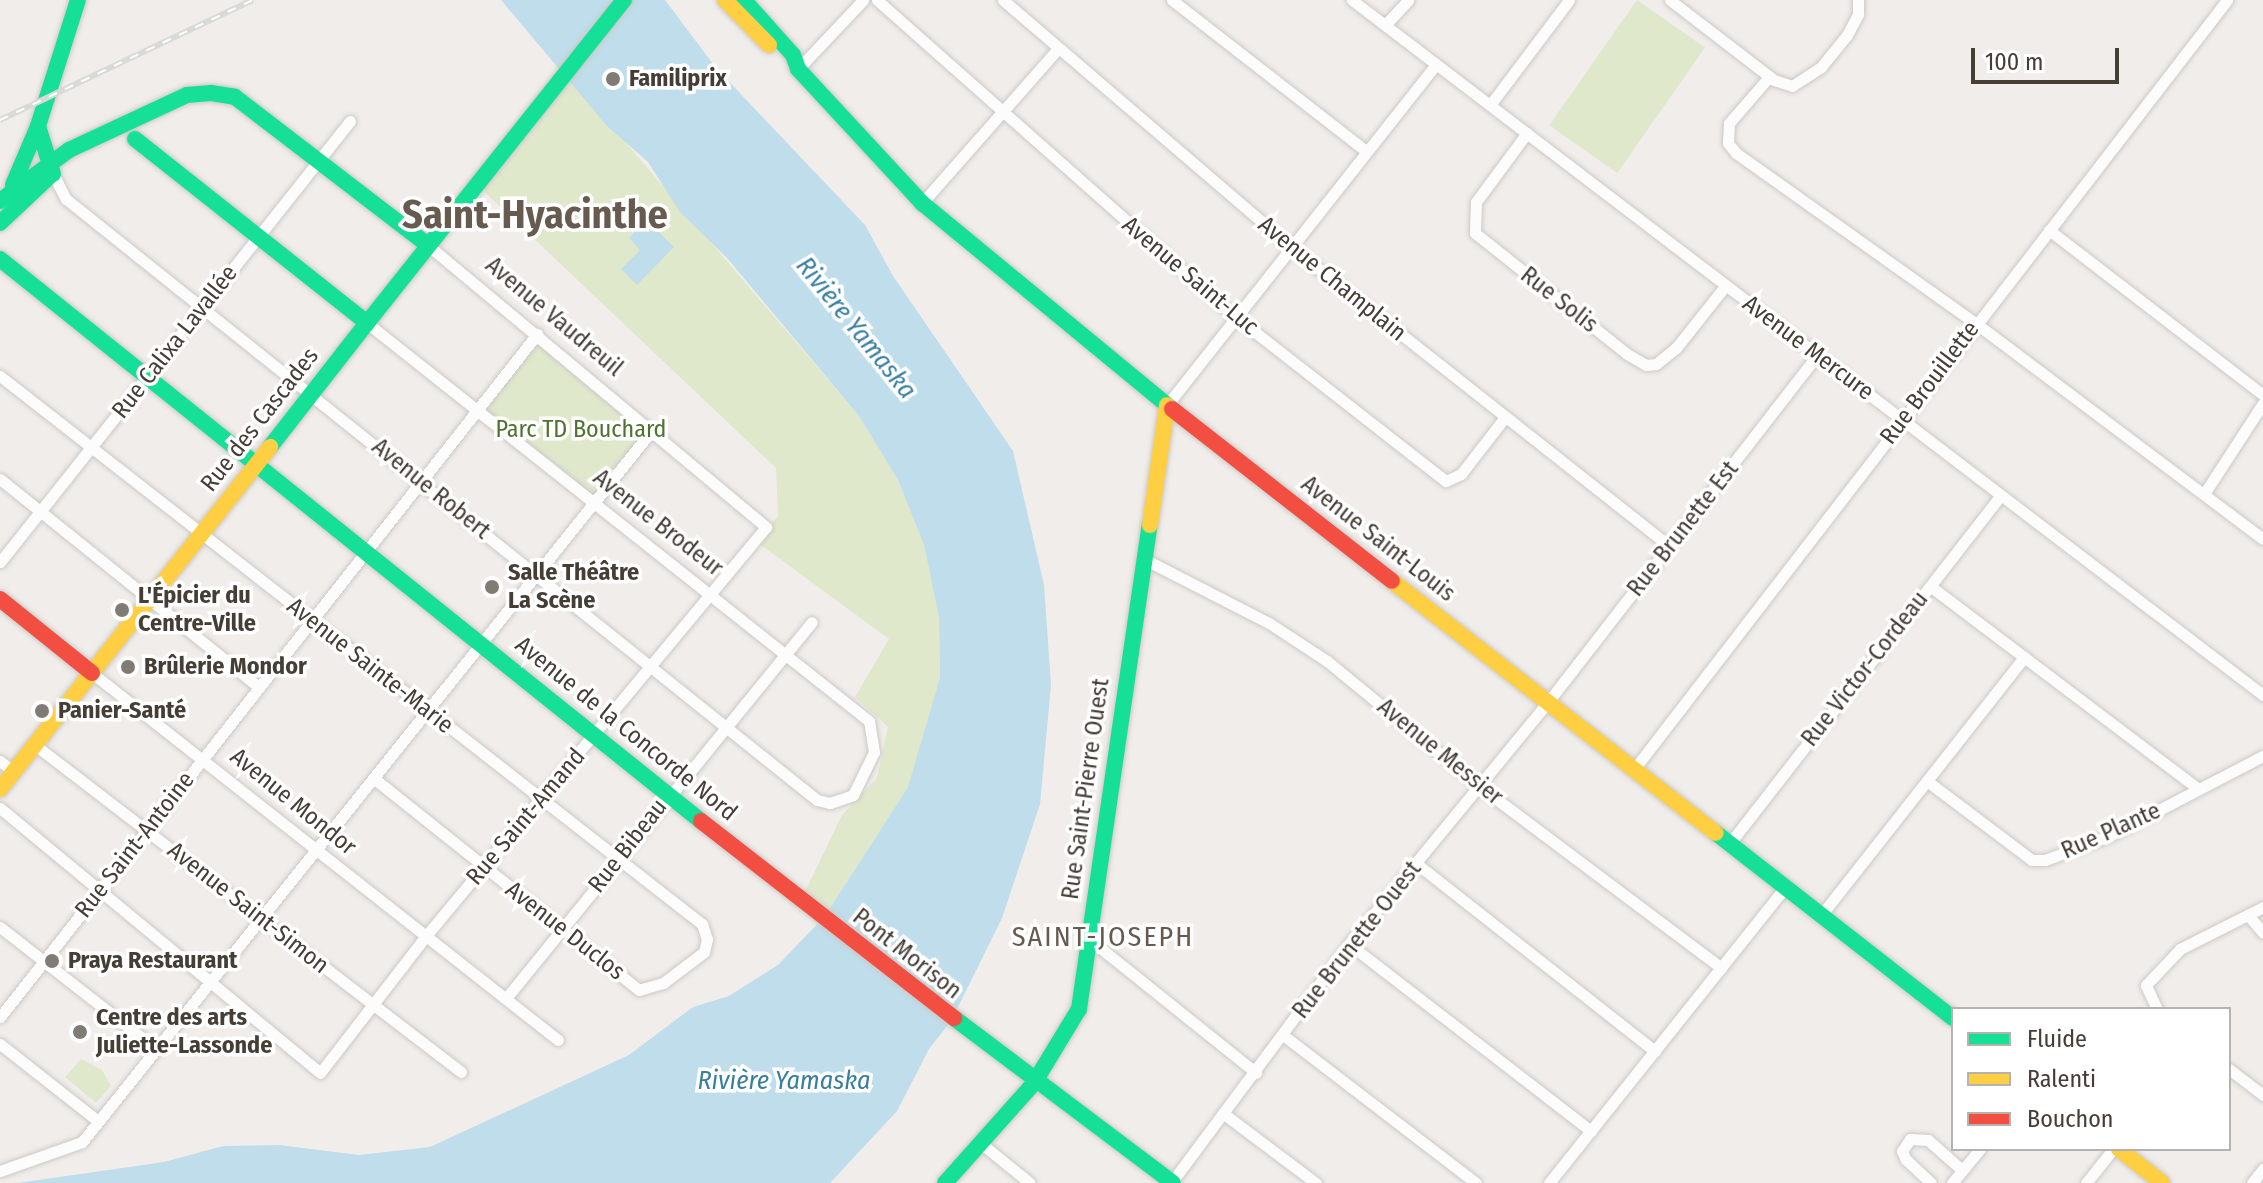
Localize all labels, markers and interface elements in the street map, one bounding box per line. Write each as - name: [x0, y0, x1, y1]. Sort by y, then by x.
- scale bar: [1975, 32, 2123, 82]
- text: 100 m: [1985, 48, 2043, 76]
- place label: Familiprix: [629, 65, 727, 93]
- marker: Familiprix: [604, 70, 622, 88]
- district label: Saint-Hyacinthe: [402, 191, 668, 239]
- street label: Avenue Saint-Luc: [1116, 211, 1264, 341]
- street label: Avenue Champlain: [1252, 211, 1412, 347]
- street label: Avenue Vaudreuil: [479, 251, 629, 383]
- water label: Rivière Yamaska: [789, 251, 923, 405]
- street label: Rue Calixa Lavallée: [106, 260, 244, 424]
- street label: Rue Solis: [1515, 261, 1603, 339]
- street label: Avenue Mercure: [1737, 289, 1879, 407]
- street label: Rue Brouillette: [1874, 316, 1986, 450]
- street label: Rue des Cascades: [195, 342, 325, 498]
- park label: Parc TD Bouchard: [496, 416, 666, 444]
- street label: Avenue Robert: [366, 433, 496, 545]
- street label: Rue Brunette Est: [1621, 456, 1745, 602]
- street label: Avenue Brodeur: [587, 463, 729, 583]
- street label: Avenue Saint-Louis: [1295, 470, 1461, 608]
- place label: Salle Théâtre La Scène: [508, 559, 639, 615]
- marker: Salle Théâtre La Scène: [483, 578, 501, 596]
- place label: L'Épicier du Centre-Ville: [138, 582, 256, 638]
- street label: Rue Victor-Cordeau: [1795, 586, 1935, 752]
- street label: Avenue Sainte-Marie: [281, 592, 459, 740]
- marker: L'Épicier du Centre-Ville: [113, 601, 131, 619]
- street label: Avenue de la Concorde Nord: [509, 631, 743, 827]
- place label: Brûlerie Mondor: [144, 653, 307, 681]
- marker: Brûlerie Mondor: [119, 658, 137, 676]
- street label: Rue Saint-Pierre Ouest: [1056, 677, 1116, 901]
- street label: Avenue Messier: [1371, 693, 1509, 811]
- place label: Panier-Santé: [58, 697, 186, 725]
- marker: Panier-Santé: [33, 702, 51, 720]
- street label: Avenue Mondor: [224, 742, 362, 862]
- street label: Rue Saint-Amand: [461, 743, 591, 891]
- street label: Rue Saint-Antoine: [69, 766, 201, 924]
- street label: Rue Bibeau: [582, 793, 674, 899]
- street label: Rue Plante: [2057, 796, 2165, 866]
- street label: Avenue Saint-Simon: [162, 836, 334, 980]
- street label: Rue Brunette Ouest: [1287, 855, 1427, 1025]
- street label: Avenue Duclos: [500, 875, 630, 987]
- street label: Pont Morison: [847, 903, 967, 1005]
- district label: SAINT-JOSEPH: [1012, 920, 1194, 954]
- place label: Praya Restaurant: [68, 947, 238, 975]
- marker: Praya Restaurant: [43, 952, 61, 970]
- place label: Centre des arts Juliette-Lassonde: [96, 1004, 272, 1060]
- legend: [1951, 1007, 2231, 1151]
- marker: Centre des arts Juliette-Lassonde: [71, 1023, 89, 1041]
- text: Fluide: [2027, 1025, 2087, 1053]
- water label: Rivière Yamaska: [697, 1065, 871, 1097]
- text: Ralenti: [2027, 1065, 2096, 1093]
- text: Bouchon: [2027, 1105, 2114, 1133]

